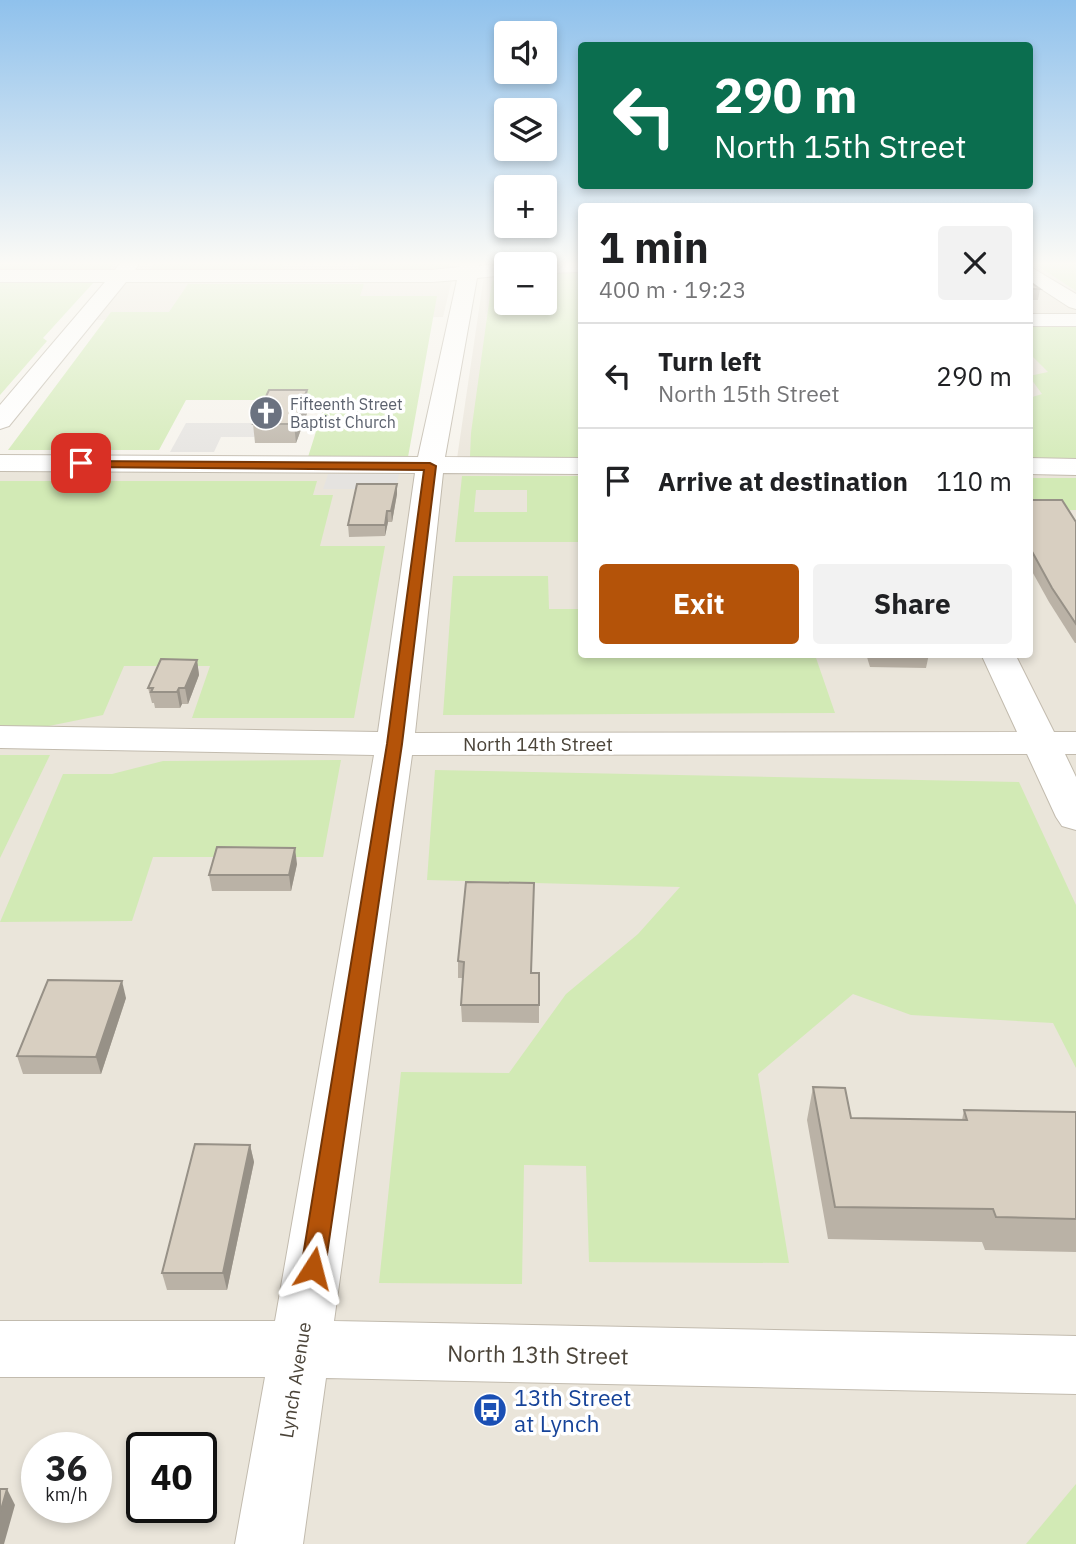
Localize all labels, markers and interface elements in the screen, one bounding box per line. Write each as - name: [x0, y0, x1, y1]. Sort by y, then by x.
- map controls: [494, 21, 557, 315]
- button: sound: [494, 21, 557, 84]
- text: 290 m: [714, 63, 858, 126]
- icon: left: [599, 70, 690, 161]
- button: layers: [494, 98, 557, 161]
- text: North 15th Street: [714, 125, 967, 167]
- button: +: [494, 175, 557, 238]
- text: 1 min: [599, 220, 709, 275]
- button: close: [938, 226, 1012, 300]
- button: −: [494, 252, 557, 315]
- text: 400 m · 19:23: [599, 274, 746, 304]
- text: Turn left: [658, 344, 761, 378]
- icon: left: [599, 357, 637, 395]
- text: 290 m: [936, 359, 1012, 393]
- text: North 15th Street: [658, 378, 840, 408]
- church icon: Fifteenth Street Baptist Church: [247, 394, 285, 432]
- place label: Fifteenth Street Baptist Church: [290, 394, 403, 432]
- pin: [51, 433, 111, 493]
- icon: arrive: [62, 444, 100, 482]
- icon: arrive: [599, 462, 637, 500]
- text: Arrive at destination: [658, 464, 908, 498]
- text: 110 m: [936, 464, 1012, 498]
- button: Exit: [599, 564, 799, 644]
- button: Share: [813, 564, 1012, 644]
- street label: North 14th Street: [463, 732, 613, 756]
- position arrow: [276, 1231, 350, 1305]
- street label: Lynch Avenue: [274, 1320, 316, 1440]
- street label: North 13th Street: [447, 1337, 629, 1371]
- place label: 13th Street at Lynch: [514, 1382, 631, 1438]
- bus stop icon: 13th Street at Lynch: [471, 1391, 509, 1429]
- speed limit sign: 40: [126, 1432, 217, 1523]
- text: 36: [45, 1445, 88, 1491]
- text: km/h: [45, 1483, 88, 1506]

